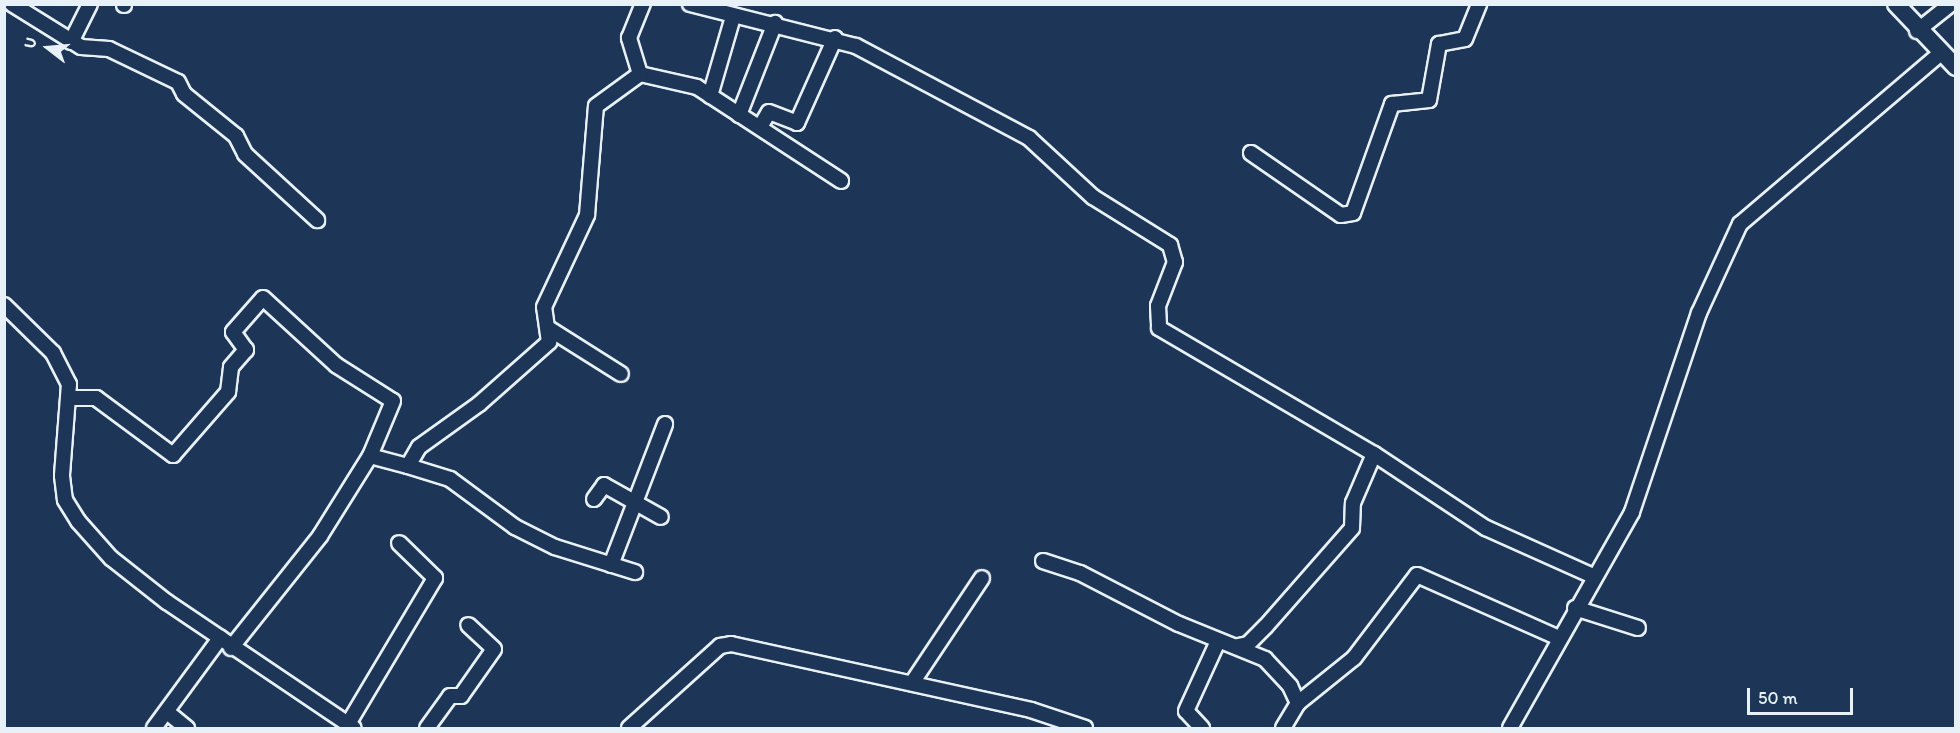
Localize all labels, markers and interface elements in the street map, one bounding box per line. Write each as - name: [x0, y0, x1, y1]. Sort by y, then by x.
- north arrow: [18, 18, 78, 78]
- text: U: [20, 35, 41, 51]
- scale bar: [1750, 676, 1856, 714]
- text: 50 m: [1758, 687, 1798, 709]

